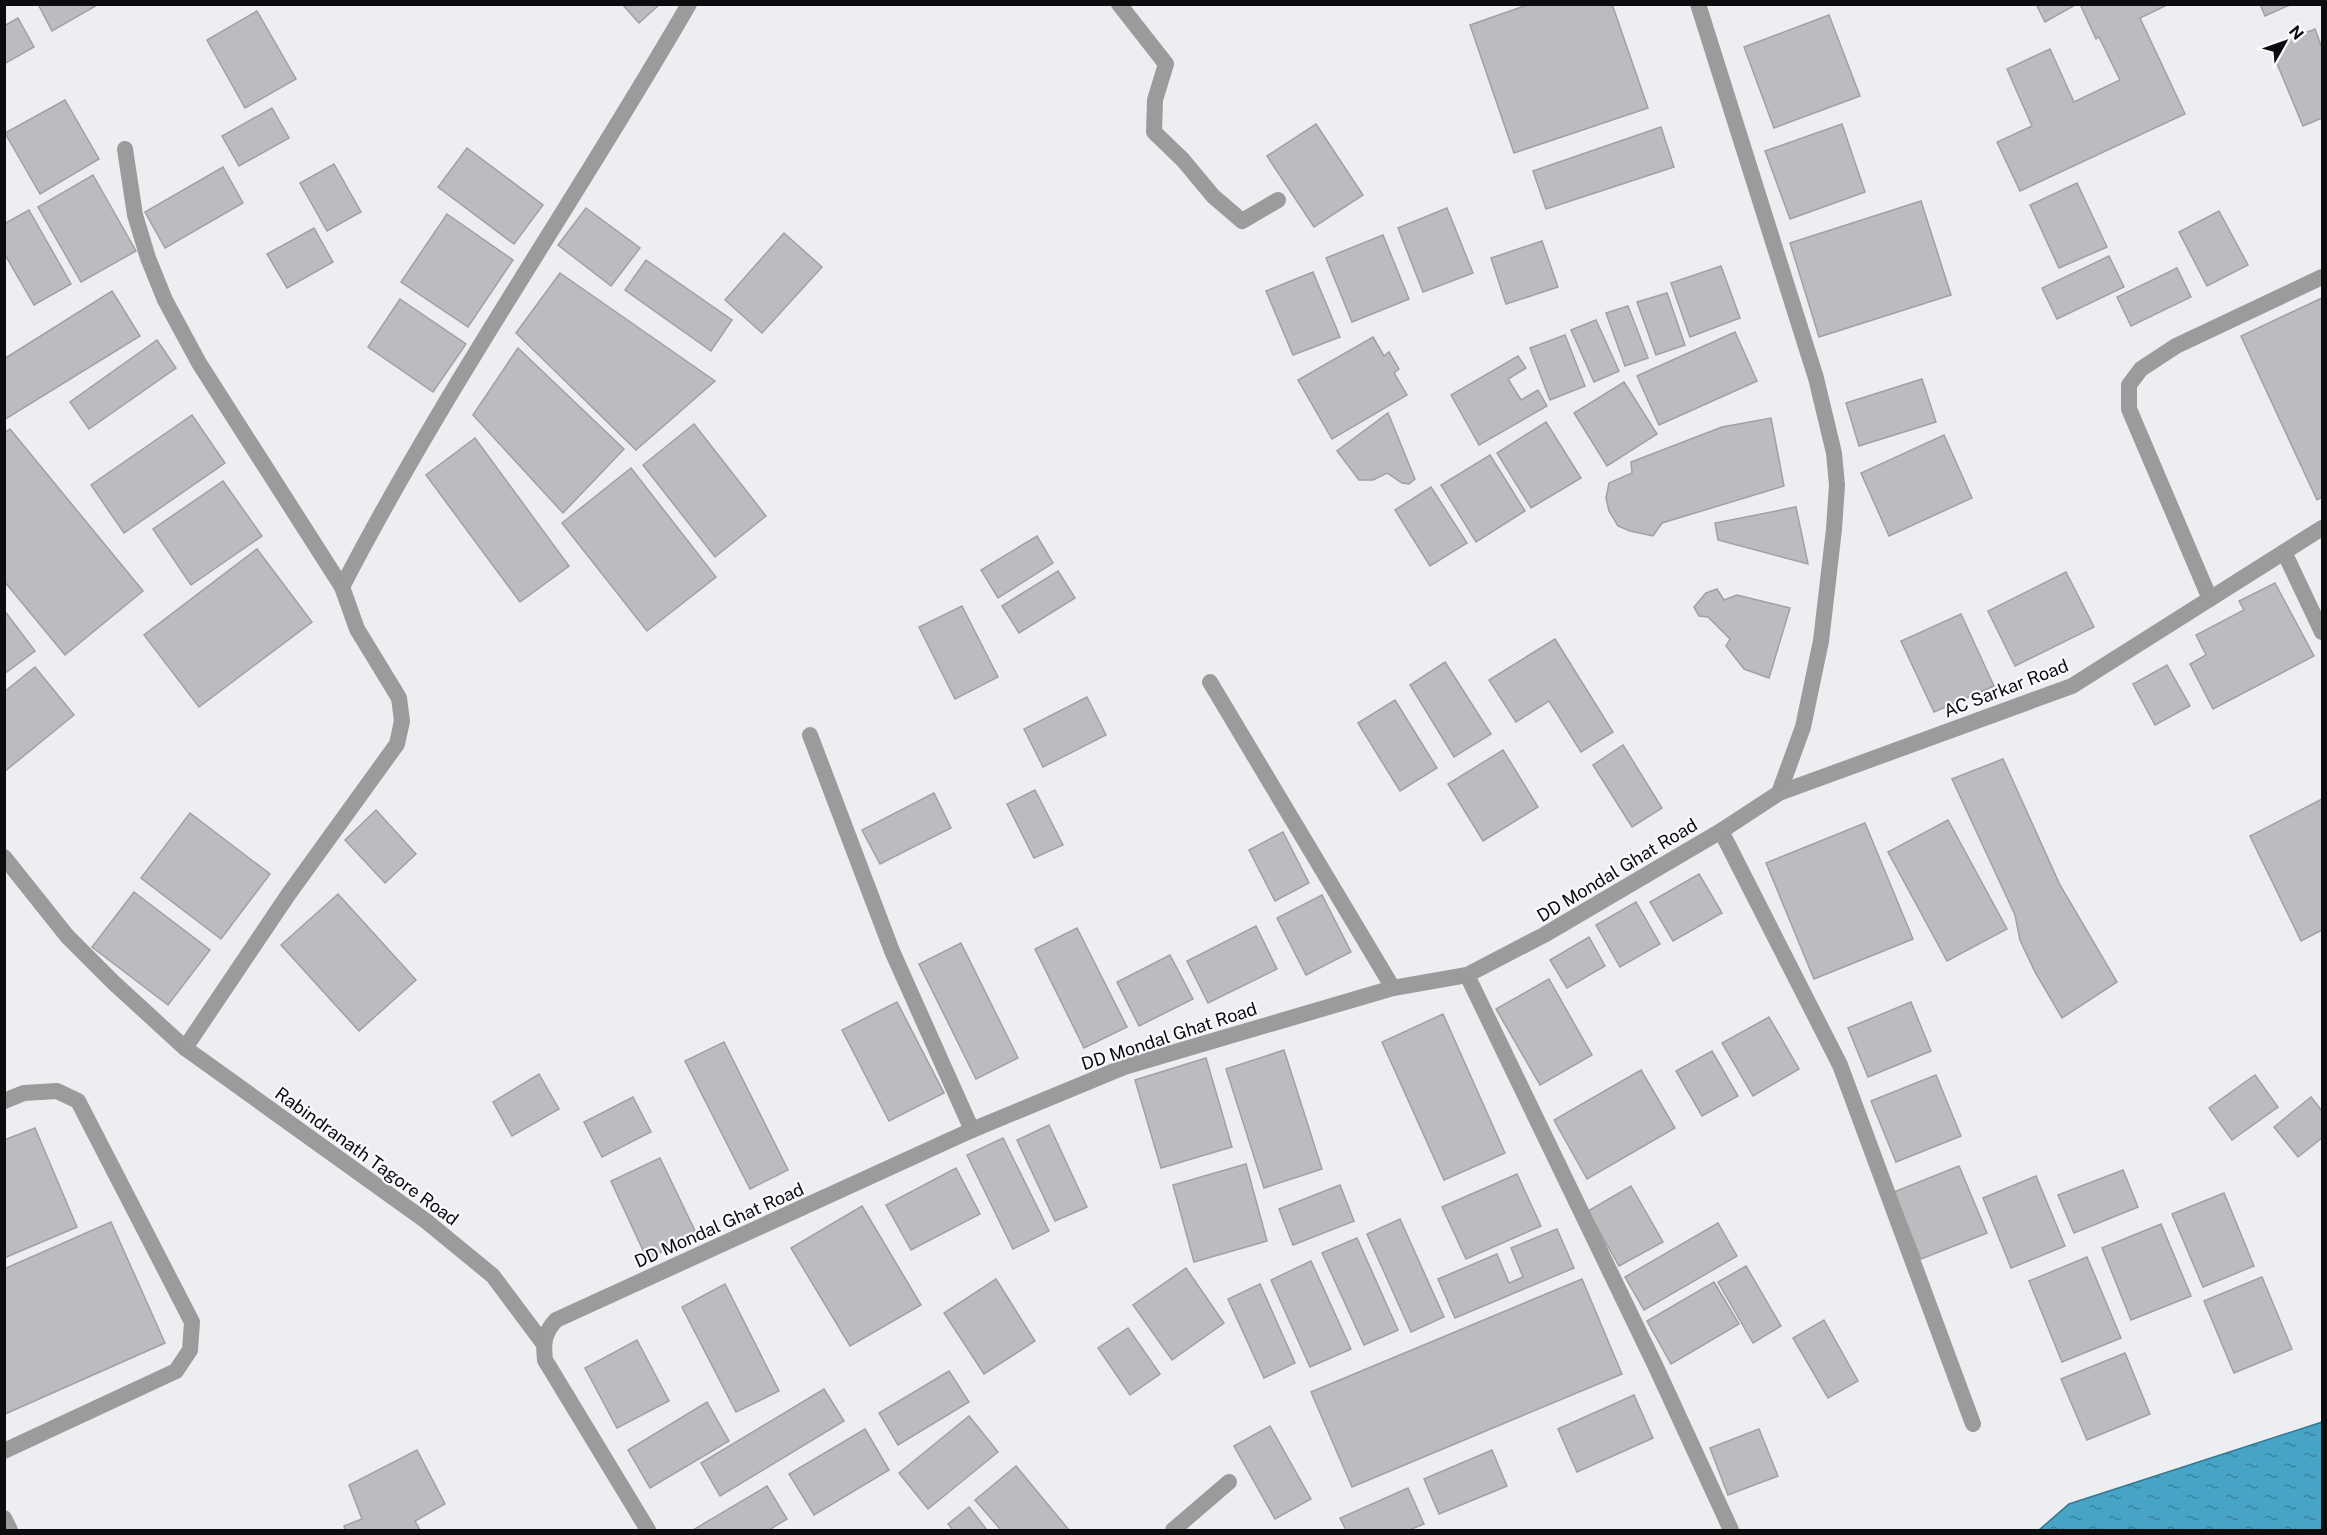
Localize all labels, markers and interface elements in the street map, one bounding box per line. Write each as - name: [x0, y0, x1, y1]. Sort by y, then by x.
- north arrow: [2255, 12, 2315, 72]
- text: N: [2285, 22, 2307, 44]
- street label: AC Sarkar Road: [1941, 655, 2071, 721]
- street label: DD Mondal Ghat Road: [1533, 814, 1701, 926]
- street label: DD Mondal Ghat Road: [1079, 998, 1259, 1074]
- street label: Rabindranath Tagore Road: [271, 1082, 463, 1230]
- street label: DD Mondal Ghat Road: [631, 1178, 807, 1272]

